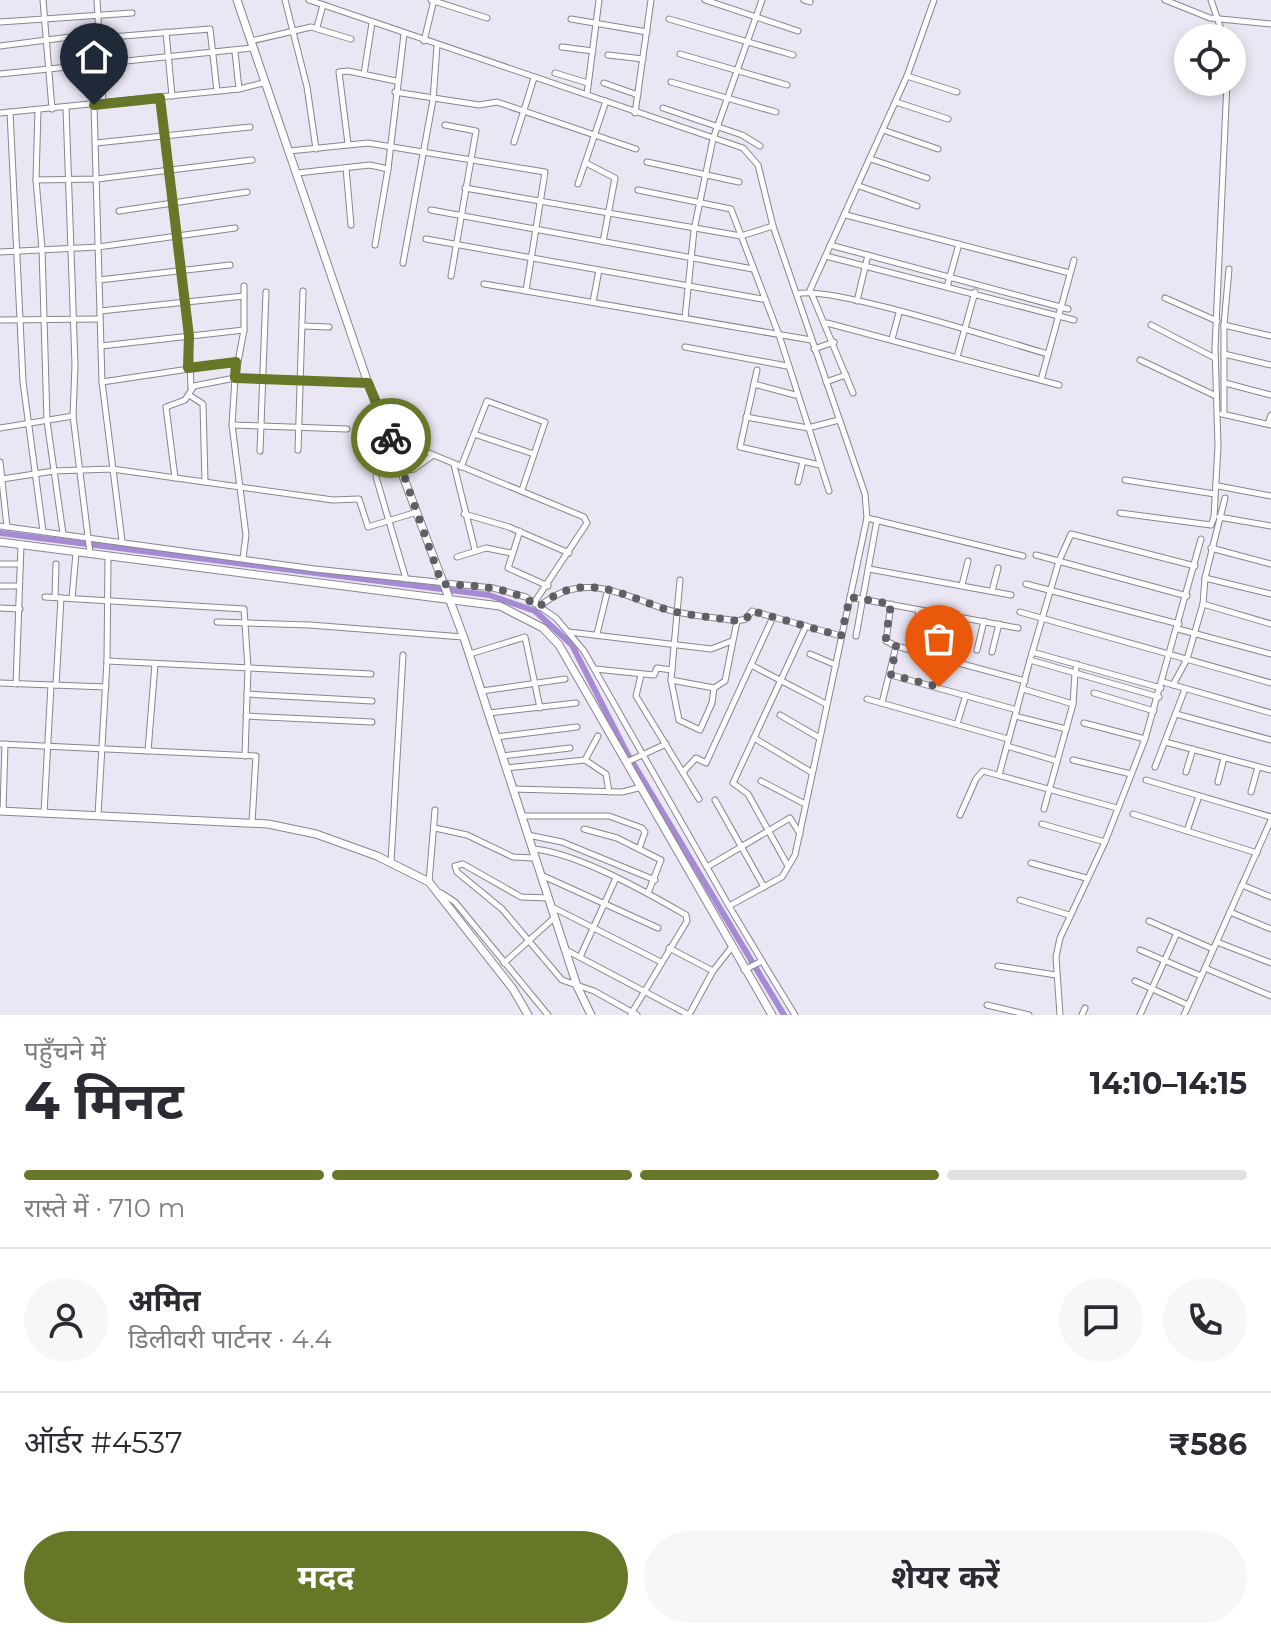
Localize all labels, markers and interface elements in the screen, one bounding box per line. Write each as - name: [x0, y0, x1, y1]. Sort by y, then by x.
- pin: [60, 23, 128, 105]
- map controls: [1174, 24, 1246, 96]
- button: locate: [1174, 24, 1246, 96]
- icon: home: [72, 35, 116, 79]
- courier: [351, 398, 431, 478]
- icon: bike: [369, 416, 413, 460]
- pin: [905, 605, 973, 687]
- icon: bag: [917, 617, 961, 661]
- text: पहुँचने में: [24, 1035, 106, 1067]
- text: 14:10–14:15: [1090, 1065, 1247, 1102]
- text: 4 मिनट: [24, 1069, 184, 1132]
- text: रास्ते में · 710 m: [24, 1192, 185, 1224]
- button: person: [24, 1278, 108, 1362]
- button: chat: [1059, 1278, 1143, 1362]
- button: phone: [1163, 1278, 1247, 1362]
- text: अमित: [128, 1282, 201, 1319]
- text: डिलीवरी पार्टनर · 4.4: [128, 1323, 332, 1355]
- text: ऑर्डर #4537: [24, 1424, 183, 1461]
- text: ₹586: [1169, 1426, 1247, 1463]
- button: मदद: [24, 1531, 628, 1623]
- button: शेयर करें: [644, 1531, 1247, 1623]

